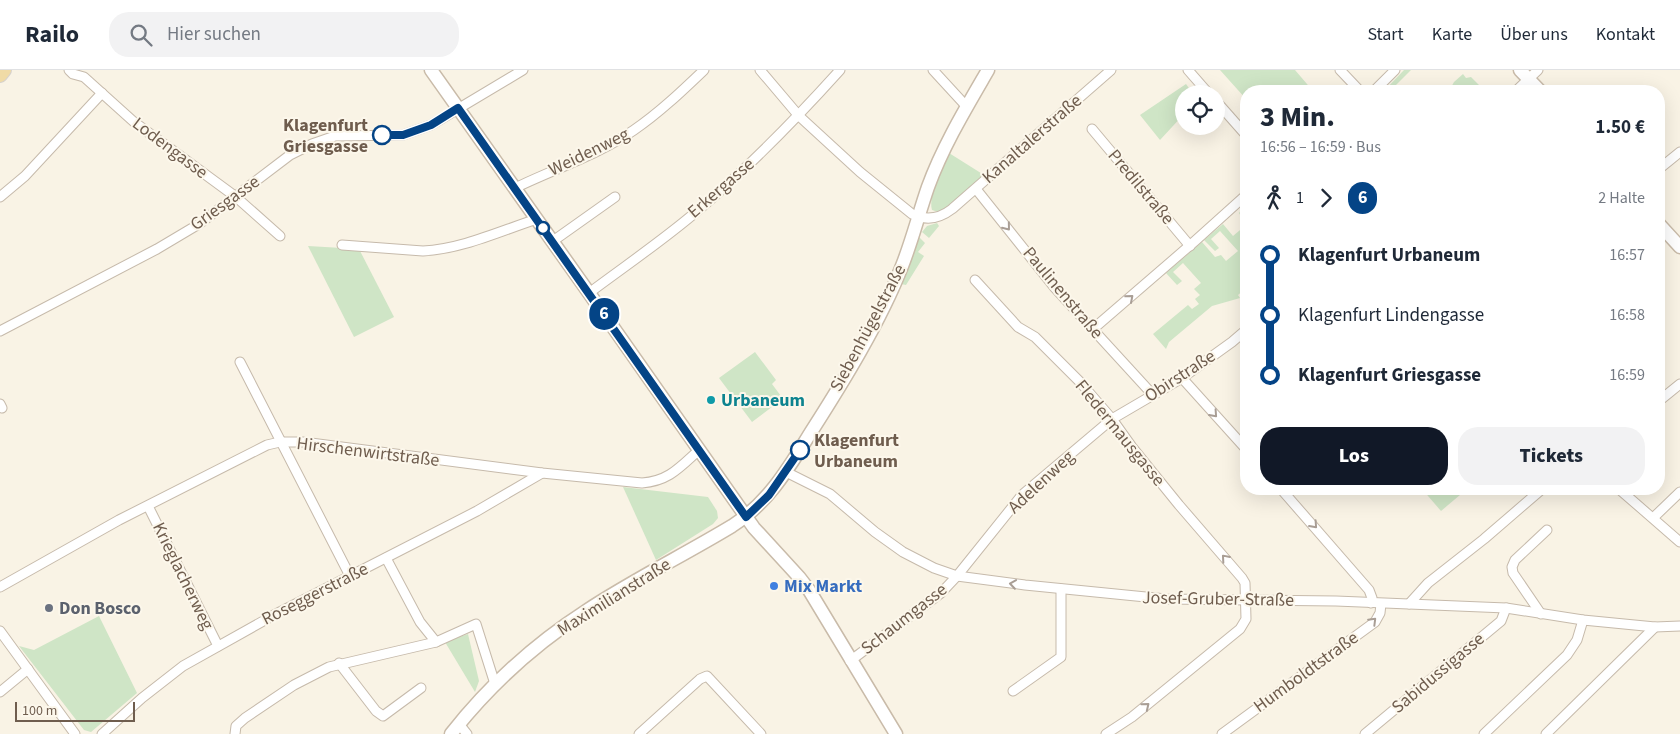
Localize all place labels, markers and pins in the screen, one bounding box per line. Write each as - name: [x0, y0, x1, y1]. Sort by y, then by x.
- place label: Klagenfurt Griesgasse: [283, 113, 368, 159]
- marker: Klagenfurt Griesgasse: [372, 125, 392, 145]
- unlabelled marker: [536, 221, 550, 235]
- place label: Urbaneum: [721, 388, 805, 413]
- marker: Urbaneum: [705, 394, 717, 406]
- place label: Klagenfurt Urbaneum: [814, 428, 899, 474]
- marker: Klagenfurt Urbaneum: [790, 440, 810, 460]
- place label: Mix Markt: [784, 574, 862, 599]
- marker: Mix Markt: [768, 580, 780, 592]
- place label: Don Bosco: [59, 596, 141, 621]
- marker: Don Bosco: [43, 602, 55, 614]

